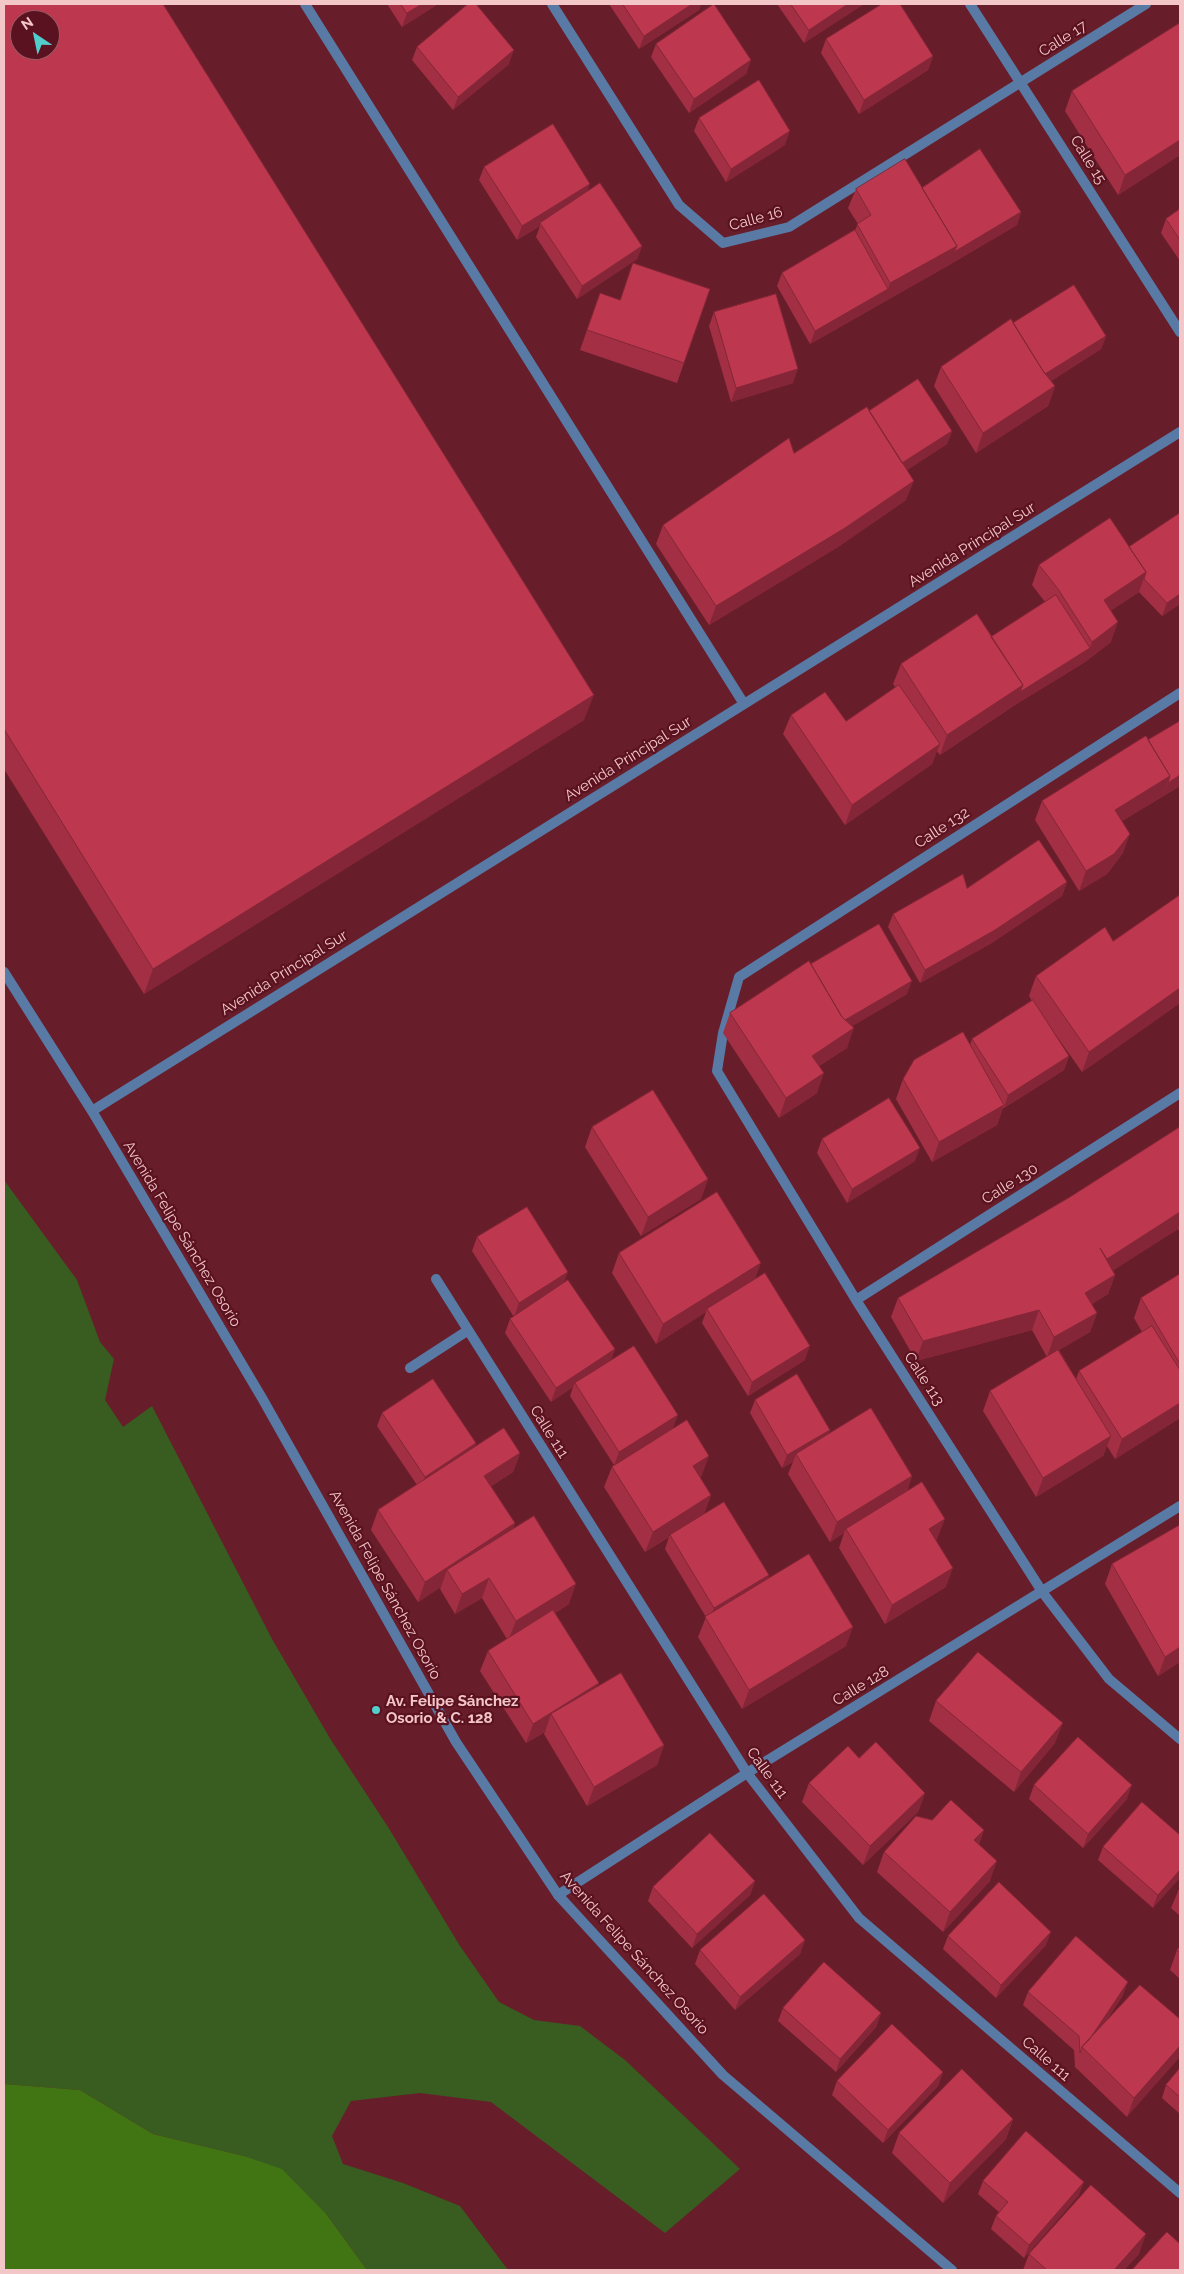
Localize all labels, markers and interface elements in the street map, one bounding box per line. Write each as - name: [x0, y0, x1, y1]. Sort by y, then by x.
- north arrow: [10, 10, 60, 60]
- text: N: [18, 14, 36, 33]
- street label: Calle 17: [1035, 17, 1091, 61]
- street label: Calle 15: [1066, 132, 1110, 188]
- street label: Calle 16: [727, 203, 785, 235]
- street label: Avenida Principal Sur: [905, 499, 1039, 591]
- street label: Avenida Principal Sur: [561, 713, 695, 805]
- street label: Calle 132: [911, 804, 973, 852]
- street label: Avenida Principal Sur: [217, 927, 351, 1019]
- street label: Avenida Felipe Sánchez Osorio: [119, 1138, 245, 1330]
- street label: Calle 130: [979, 1160, 1041, 1208]
- street label: Calle 113: [900, 1349, 948, 1409]
- street label: Calle 111: [526, 1402, 572, 1462]
- street label: Avenida Felipe Sánchez Osorio: [325, 1487, 445, 1683]
- street label: Calle 128: [830, 1662, 892, 1710]
- place label: Av. Felipe Sánchez Osorio & C. 128: [386, 1692, 518, 1727]
- marker: Av. Felipe Sánchez Osorio & C. 128: [370, 1704, 382, 1716]
- street label: Calle 111: [743, 1744, 791, 1802]
- street label: Avenida Felipe Sánchez Osorio: [556, 1868, 712, 2038]
- street label: Calle 111: [1018, 2033, 1074, 2085]

